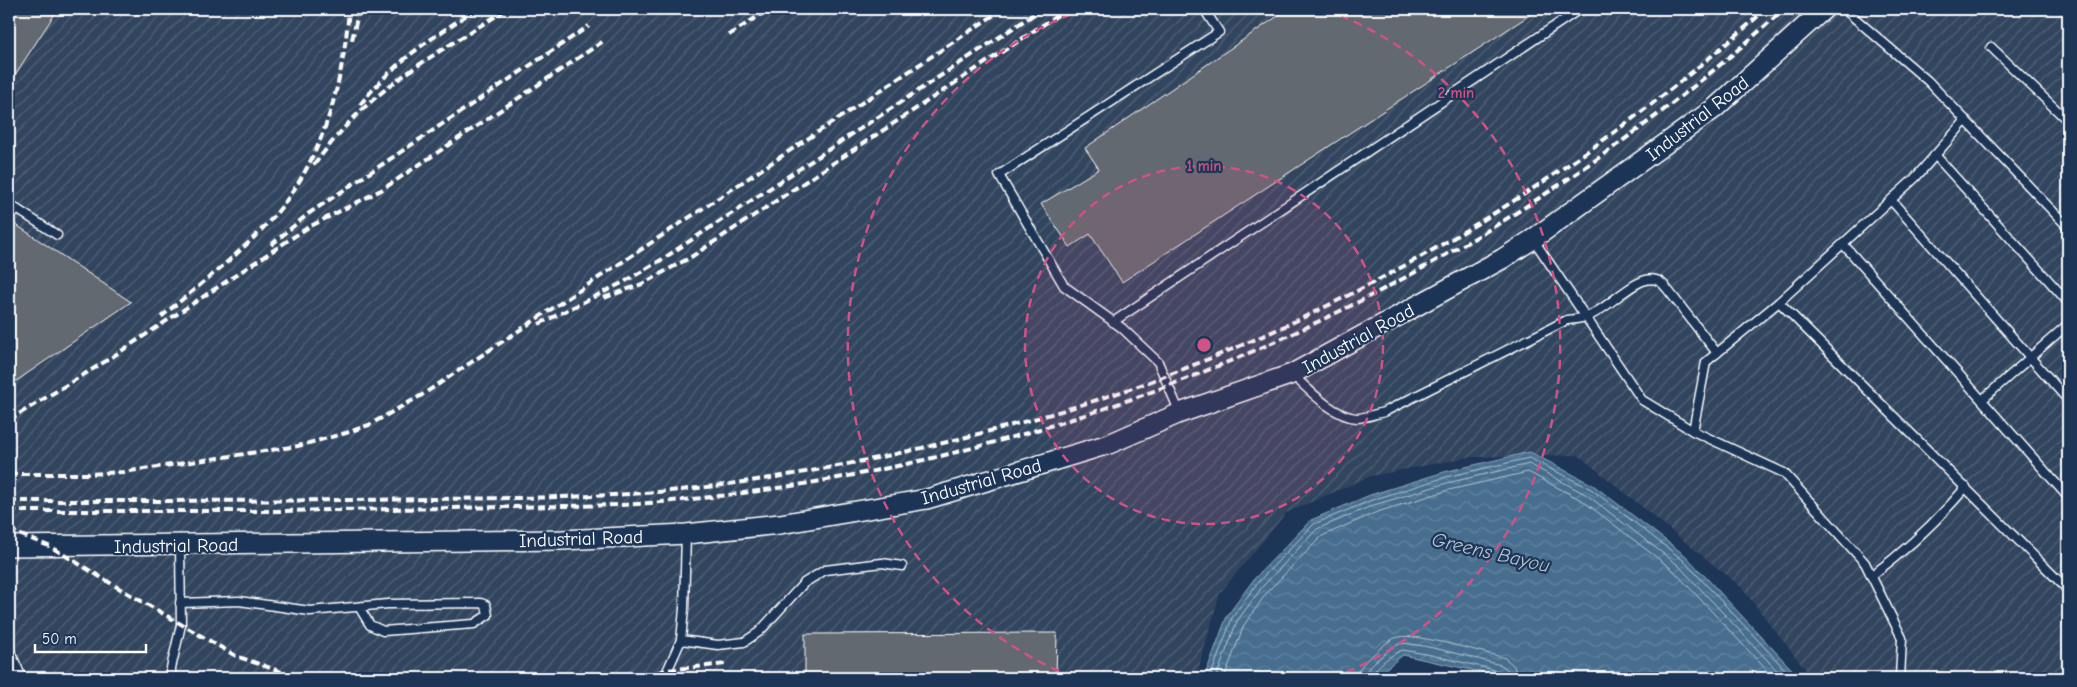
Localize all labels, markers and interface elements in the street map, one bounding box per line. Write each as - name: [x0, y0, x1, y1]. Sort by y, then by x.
- street label: Industrial Road: [1642, 72, 1753, 166]
- text: 2 min: [1438, 84, 1474, 102]
- text: 1 min: [1187, 157, 1221, 175]
- street label: Industrial Road: [1299, 299, 1418, 379]
- centre of rings: [1195, 336, 1213, 354]
- street label: Industrial Road: [919, 454, 1044, 510]
- street label: Industrial Road: [519, 526, 644, 552]
- water label: Greens Bayou: [1430, 528, 1552, 577]
- street label: Industrial Road: [114, 534, 238, 558]
- scale bar: [35, 622, 146, 654]
- text: 50 m: [42, 630, 77, 648]

